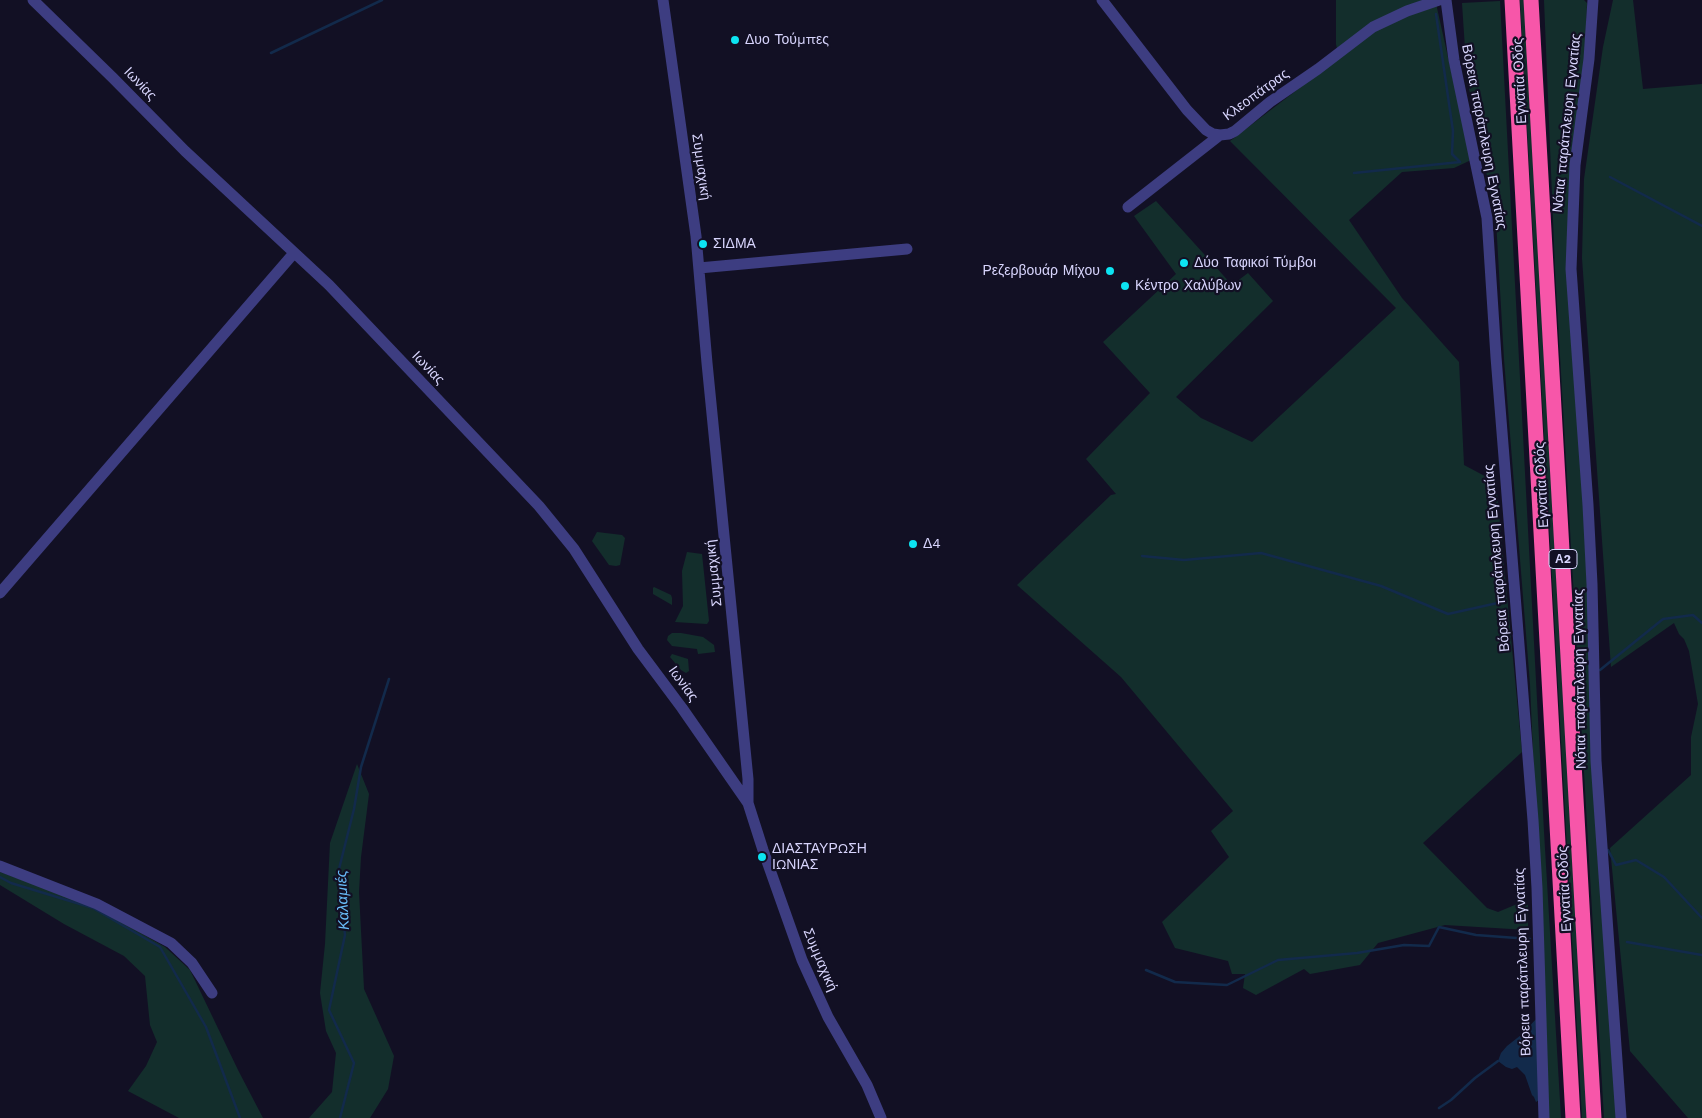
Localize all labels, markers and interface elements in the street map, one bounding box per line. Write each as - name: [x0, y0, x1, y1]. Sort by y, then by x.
- place label: Δυο Τούμπες: [745, 32, 829, 48]
- street label: Νότια παράπλευρη Εγνατίας: [1549, 32, 1585, 214]
- marker: Δυο Τούμπες: [729, 34, 741, 46]
- street label: Εγνατία Οδός: [1509, 38, 1531, 124]
- street label: Βόρεια παράπλευρη Εγνατίας: [1458, 43, 1510, 231]
- street label: Ιωνίας: [120, 64, 160, 104]
- street label: Κλεοπάτρας: [1220, 66, 1292, 124]
- street label: Συμμαχική: [688, 133, 714, 201]
- place label: ΣΙΔΜΑ: [713, 236, 756, 252]
- marker: ΣΙΔΜΑ: [697, 238, 709, 250]
- place label: Δύο Ταφικοί Τύμβοι: [1194, 255, 1316, 271]
- marker: Δύο Ταφικοί Τύμβοι: [1178, 257, 1190, 269]
- place label: Ρεζερβουάρ Μίχου: [983, 263, 1100, 279]
- marker: Ρεζερβουάρ Μίχου: [1104, 265, 1116, 277]
- place label: Κέντρο Χαλύβων: [1135, 278, 1241, 294]
- marker: Κέντρο Χαλύβων: [1119, 280, 1131, 292]
- street label: Ιωνίας: [408, 348, 448, 388]
- street label: Εγνατία Οδός: [1531, 442, 1553, 528]
- street label: Βόρεια παράπλευρη Εγνατίας: [1480, 463, 1514, 653]
- place label: Δ4: [923, 536, 941, 552]
- marker: Δ4: [907, 538, 919, 550]
- street label: Συμμαχική: [702, 539, 726, 607]
- road number: Α2: [1549, 550, 1577, 568]
- street label: Νότια παράπλευρη Εγνατίας: [1570, 589, 1590, 769]
- street label: Ιωνίας: [665, 663, 701, 705]
- place label: ΔΙΑΣΤΑΥΡΩΣΗ ΙΩΝΙΑΣ: [772, 841, 867, 874]
- street label: Εγνατία Οδός: [1554, 846, 1576, 932]
- marker: ΔΙΑΣΤΑΥΡΩΣΗ ΙΩΝΙΑΣ: [756, 851, 768, 863]
- street label: Βόρεια παράπλευρη Εγνατίας: [1511, 868, 1535, 1056]
- water label: Καλαμιές: [332, 870, 354, 930]
- street label: Συμμαχική: [799, 926, 841, 994]

